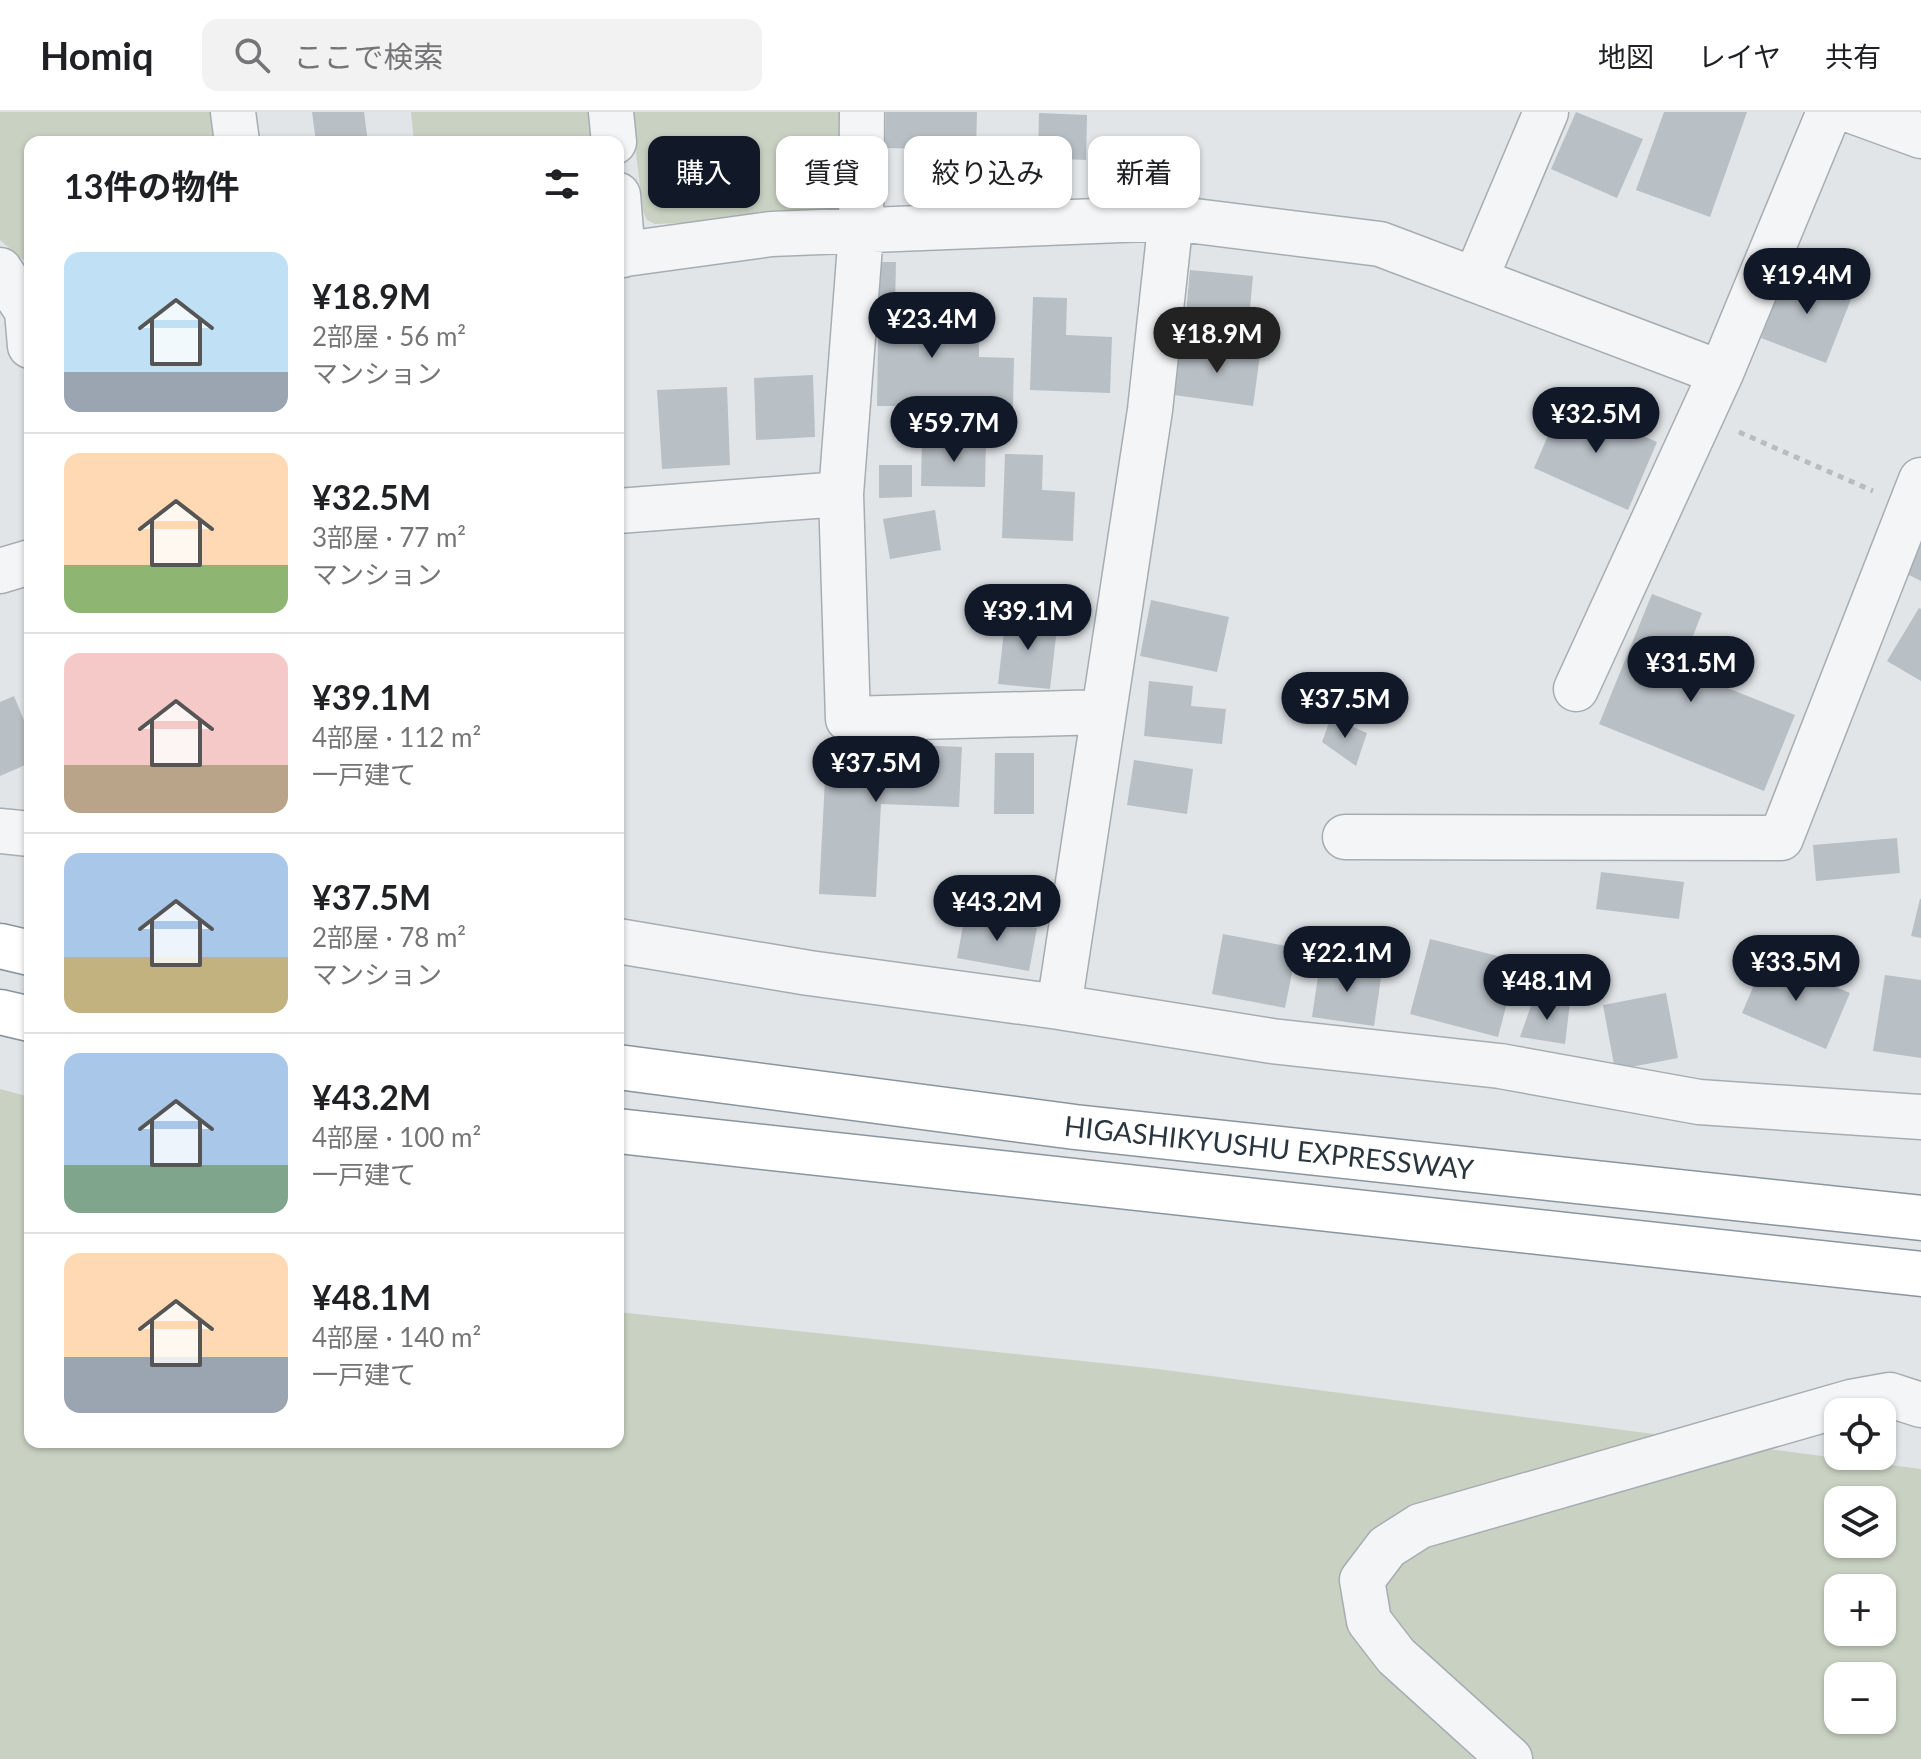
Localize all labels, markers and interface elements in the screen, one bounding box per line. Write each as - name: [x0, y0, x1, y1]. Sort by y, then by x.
- search box: [202, 19, 762, 91]
- text: Homiq: [40, 32, 154, 78]
- icon: search: [230, 33, 274, 77]
- text: ここで検索: [294, 38, 444, 74]
- text: 地図: [1598, 39, 1654, 73]
- text: レイヤ: [1698, 39, 1781, 73]
- text: 共有: [1825, 39, 1881, 73]
- chip: 購入: [648, 136, 760, 208]
- chip: 賃貸: [776, 136, 888, 208]
- chip: 絞り込み: [904, 136, 1072, 208]
- chip: 新着: [1088, 136, 1200, 208]
- icon: filters: [540, 162, 584, 206]
- text: 13件の物件: [64, 165, 239, 206]
- pin: ¥19.4M: [1742, 248, 1872, 316]
- text: ¥19.4M: [1761, 258, 1853, 290]
- text: ¥18.9M: [312, 275, 431, 316]
- icon: home: [128, 284, 224, 380]
- pin: ¥23.4M: [867, 292, 997, 360]
- text: ¥23.4M: [886, 302, 978, 334]
- pin: ¥18.9M: [1152, 307, 1282, 375]
- text: ¥18.9M: [1171, 317, 1263, 349]
- text: 2部屋 · 56 m²: [312, 320, 466, 352]
- text: マンション: [312, 357, 442, 389]
- pin: ¥32.5M: [1531, 387, 1661, 455]
- pin: ¥59.7M: [889, 396, 1019, 464]
- text: ¥32.5M: [1550, 397, 1642, 429]
- text: ¥59.7M: [908, 406, 1000, 438]
- text: ¥32.5M: [312, 476, 431, 517]
- icon: home: [128, 485, 224, 581]
- text: 3部屋 · 77 m²: [312, 521, 466, 553]
- text: マンション: [312, 558, 442, 590]
- pin: ¥39.1M: [963, 584, 1093, 652]
- text: ¥39.1M: [982, 594, 1074, 626]
- pin: ¥31.5M: [1626, 636, 1756, 704]
- text: ¥31.5M: [1645, 646, 1737, 678]
- pin: ¥37.5M: [1280, 672, 1410, 740]
- text: ¥39.1M: [312, 676, 431, 717]
- text: ¥37.5M: [1299, 682, 1391, 714]
- icon: home: [128, 685, 224, 781]
- text: 4部屋 · 112 m²: [312, 721, 481, 753]
- pin: ¥37.5M: [811, 736, 941, 804]
- text: ¥37.5M: [830, 746, 922, 778]
- text: 一戸建て: [312, 758, 416, 790]
- pin: ¥43.2M: [932, 875, 1062, 943]
- text: ¥37.5M: [312, 876, 431, 917]
- icon: home: [128, 885, 224, 981]
- text: ¥43.2M: [951, 885, 1043, 917]
- text: 2部屋 · 78 m²: [312, 921, 466, 953]
- pin: ¥22.1M: [1282, 926, 1412, 994]
- pin: ¥33.5M: [1731, 935, 1861, 1003]
- text: ¥22.1M: [1301, 936, 1393, 968]
- text: ¥33.5M: [1750, 945, 1842, 977]
- pin: ¥48.1M: [1482, 954, 1612, 1022]
- text: マンション: [312, 958, 442, 990]
- text: ¥48.1M: [1501, 964, 1593, 996]
- text: ¥43.2M: [312, 1076, 431, 1117]
- icon: home: [128, 1085, 224, 1181]
- street label: HIGASHIKYUSHU EXPRESSWAY: [1063, 1108, 1476, 1186]
- text: 4部屋 · 100 m²: [312, 1121, 481, 1153]
- text: 一戸建て: [312, 1158, 416, 1190]
- text: ¥48.1M: [312, 1276, 431, 1317]
- icon: home: [128, 1285, 224, 1381]
- text: 4部屋 · 140 m²: [312, 1321, 481, 1353]
- text: 一戸建て: [312, 1358, 416, 1390]
- map controls: [1824, 1398, 1896, 1734]
- button: locate: [1824, 1398, 1896, 1470]
- button: layers: [1824, 1486, 1896, 1558]
- button: +: [1824, 1574, 1896, 1646]
- button: −: [1824, 1662, 1896, 1734]

